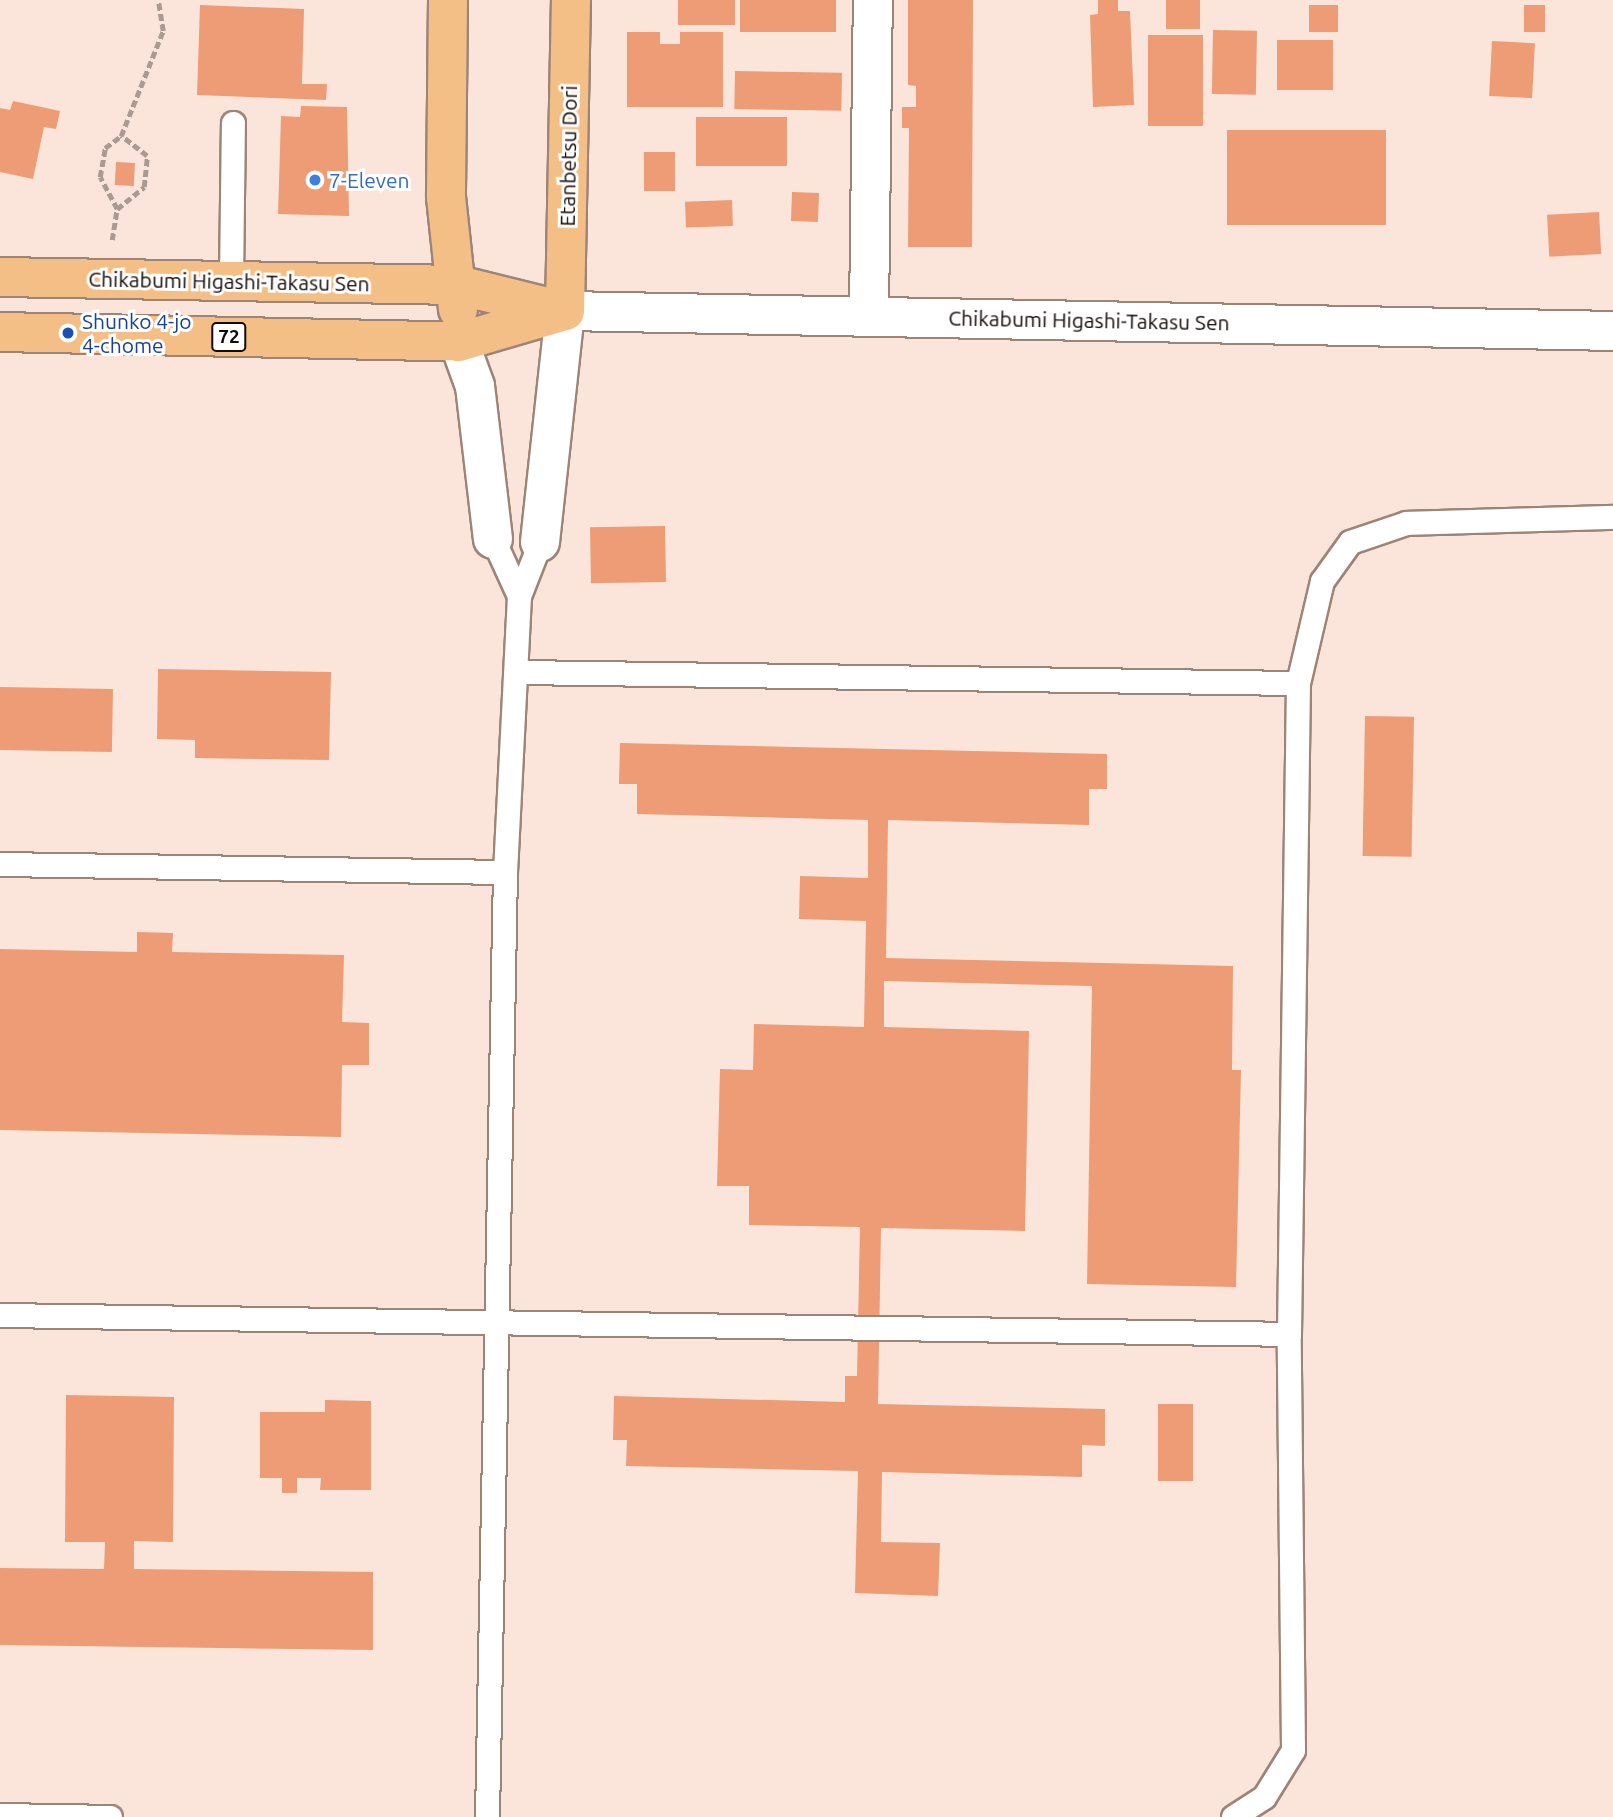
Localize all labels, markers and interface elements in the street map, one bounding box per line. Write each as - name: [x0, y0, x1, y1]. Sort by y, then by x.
- street label: Etanbetsu Dori: [554, 85, 582, 227]
- place label: 7-Eleven: [329, 167, 410, 193]
- marker: 7-Eleven: [307, 172, 323, 188]
- street label: Chikabumi Higashi-Takasu Sen: [88, 266, 370, 296]
- street label: Chikabumi Higashi-Takasu Sen: [948, 305, 1230, 335]
- place label: Shunko 4-jo 4-chome: [82, 308, 192, 358]
- road number: 72: [210, 322, 248, 352]
- marker: Shunko 4-jo 4-chome: [60, 325, 76, 341]

